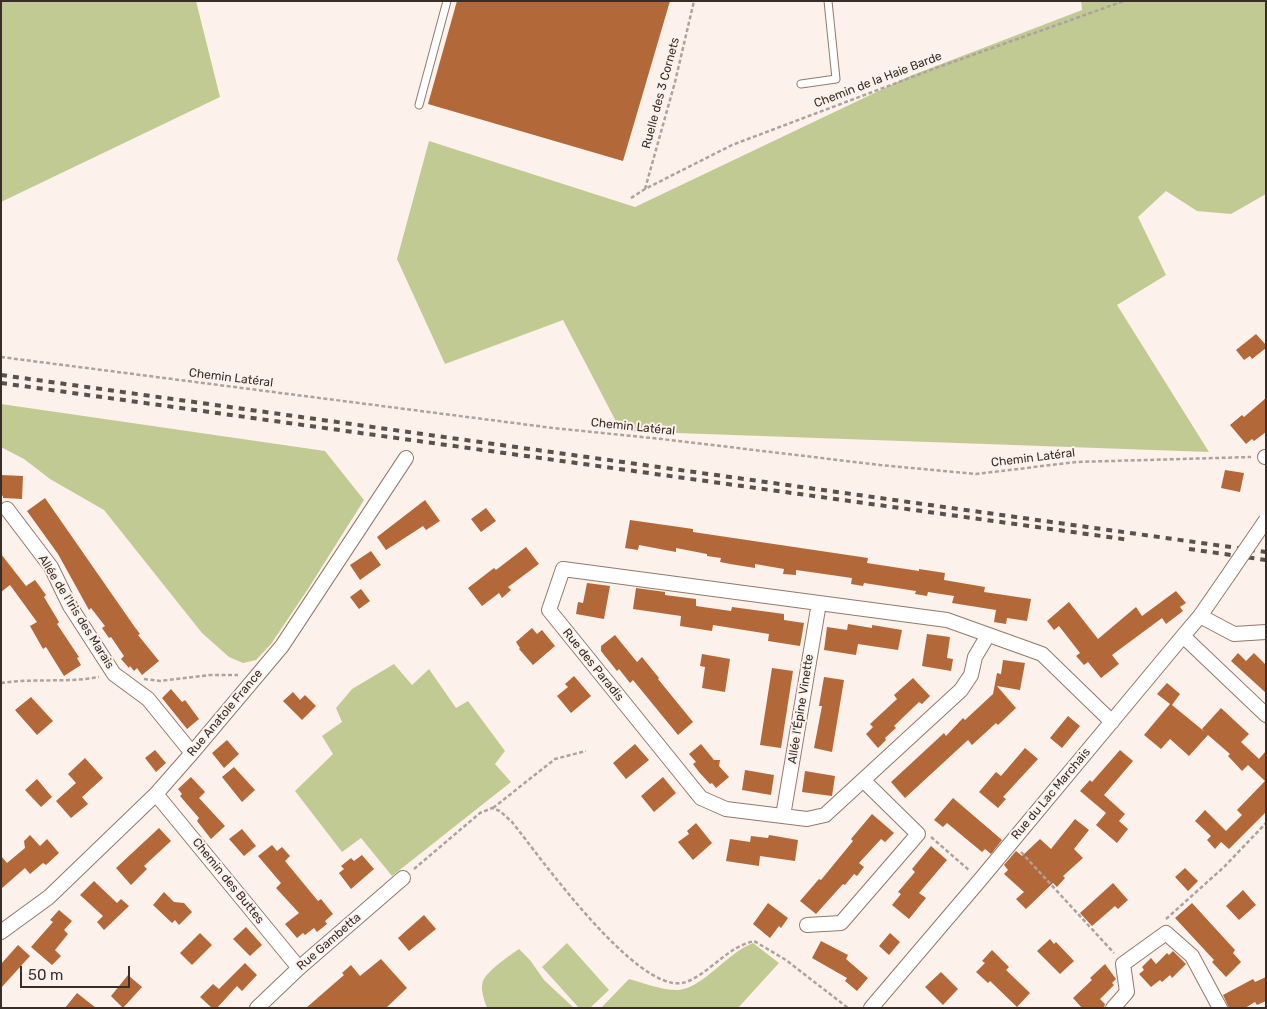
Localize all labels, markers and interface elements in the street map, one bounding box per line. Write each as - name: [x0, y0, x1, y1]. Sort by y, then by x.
- street label: Ruelle des 3 Cornets: [639, 36, 683, 150]
- street label: Chemin de la Haie Barde: [812, 49, 944, 111]
- street label: Chemin Latéral: [188, 366, 274, 390]
- street label: Chemin Latéral: [590, 415, 676, 439]
- street label: Chemin Latéral: [990, 446, 1076, 470]
- street label: Allée de l'Iris des Marais: [35, 552, 117, 672]
- street label: Rue des Paradis: [559, 626, 627, 704]
- street label: Allée l'Épine Vinette: [785, 653, 817, 765]
- street label: Rue Anatole France: [184, 666, 266, 760]
- street label: Rue du Lac Marchais: [1008, 745, 1094, 843]
- street label: Chemin des Buttes: [189, 835, 267, 927]
- street label: Rue Gambetta: [294, 910, 364, 974]
- scale bar: [22, 956, 132, 988]
- text: 50 m: [28, 966, 63, 984]

